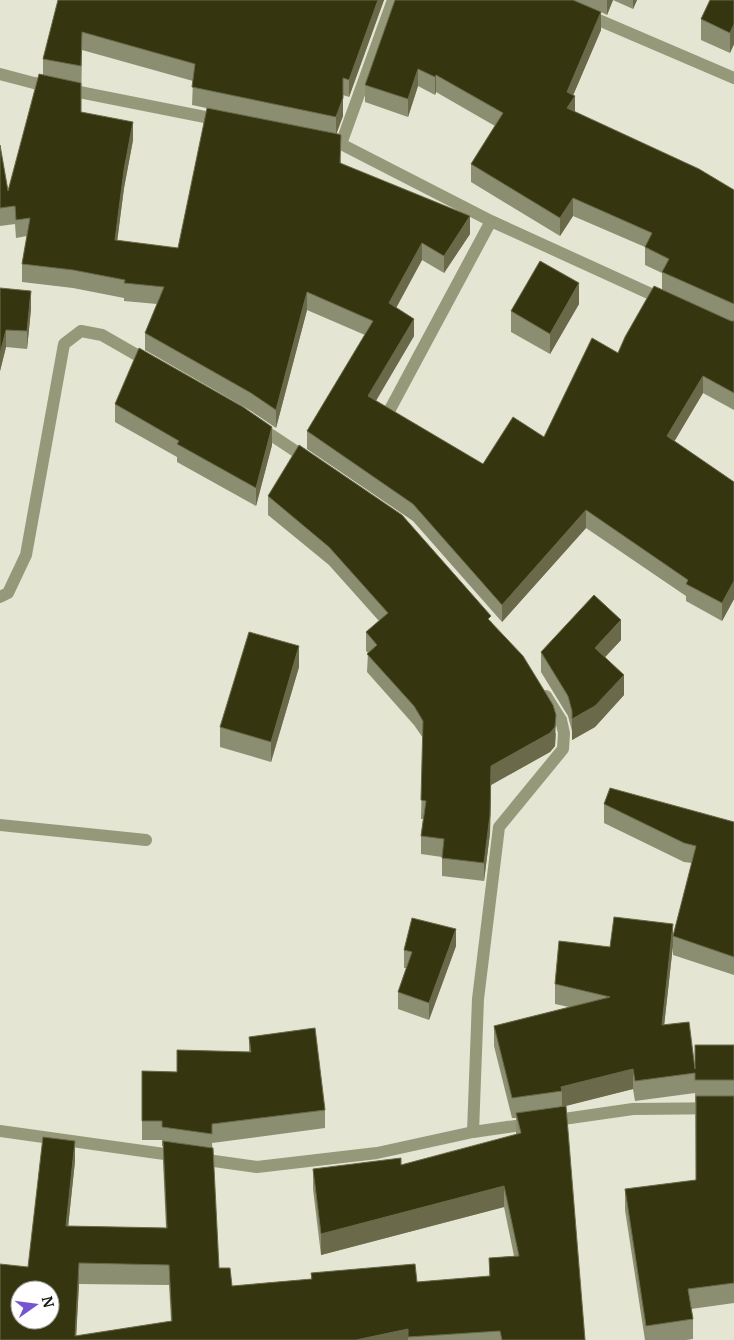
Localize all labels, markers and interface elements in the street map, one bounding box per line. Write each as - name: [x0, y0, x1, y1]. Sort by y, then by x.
- north arrow: [10, 1280, 60, 1330]
- text: N: [38, 1294, 58, 1309]

